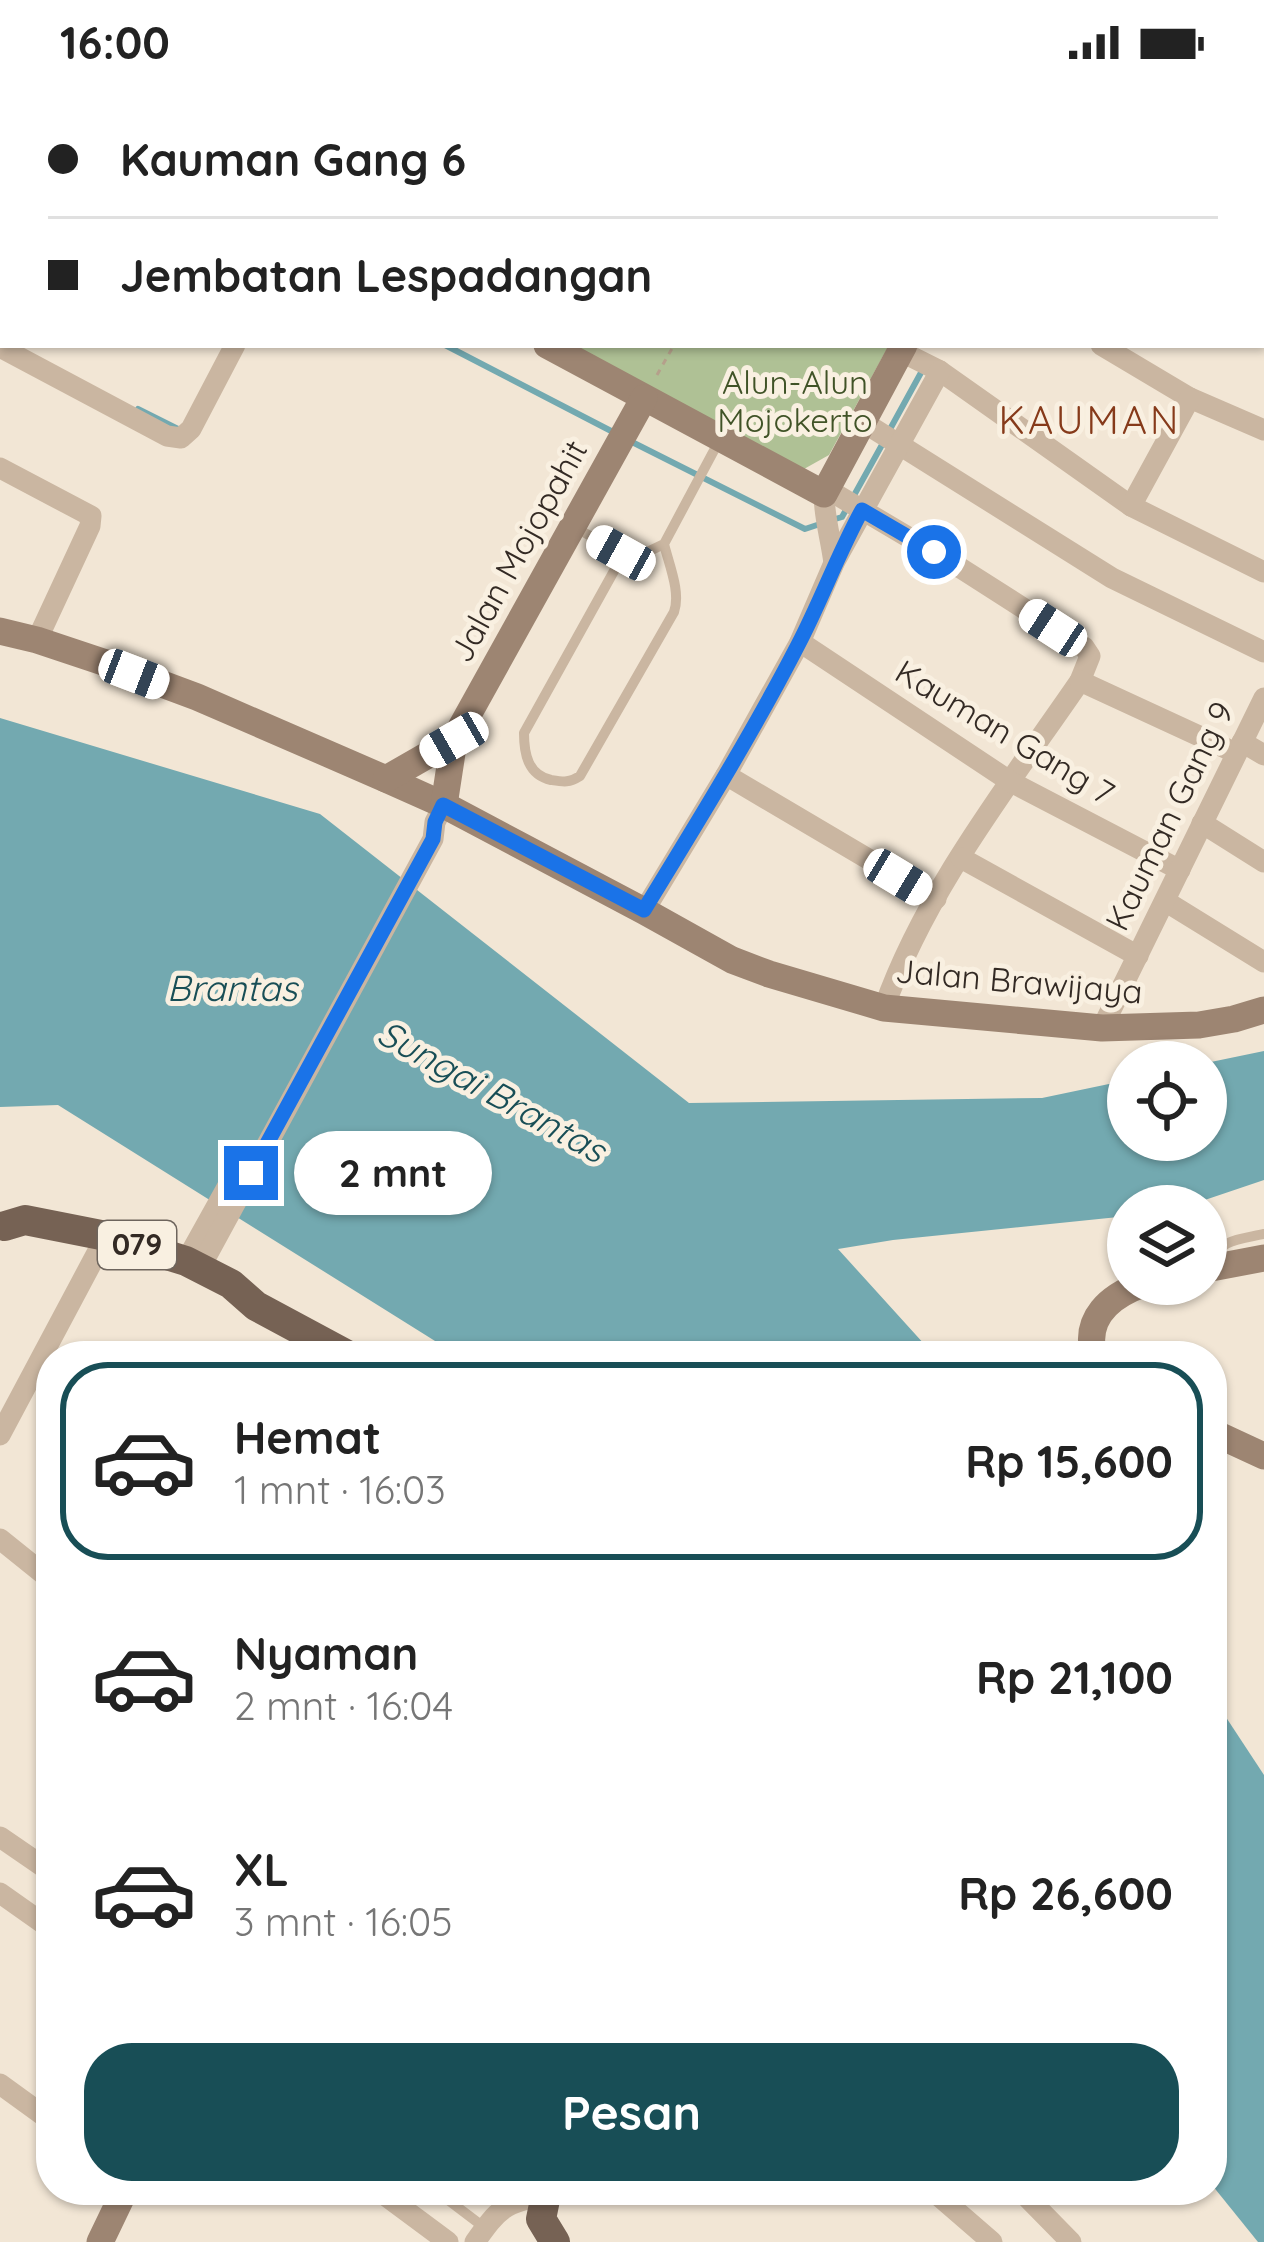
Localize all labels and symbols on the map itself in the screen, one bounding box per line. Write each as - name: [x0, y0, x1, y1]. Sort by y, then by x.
- park label: Alun-Alun Mojokerto: [717, 361, 873, 440]
- district label: KAUMAN: [999, 395, 1181, 444]
- street label: Jalan Mojopahit: [440, 433, 596, 669]
- car: [581, 520, 661, 586]
- route start: [907, 525, 961, 579]
- car: [1013, 593, 1093, 663]
- car: [94, 644, 174, 704]
- street label: Kauman Gang 7: [888, 650, 1122, 813]
- street label: Kauman Gang 9: [1095, 695, 1242, 937]
- car: [414, 706, 494, 774]
- car: [858, 843, 938, 911]
- street label: Jalan Brawijaya: [894, 949, 1144, 1012]
- water label: Brantas: [167, 965, 299, 1010]
- water label: Sungai Brantas: [370, 1009, 616, 1173]
- callout: 2 mnt: [293, 1131, 491, 1215]
- route end: [224, 1146, 278, 1200]
- road number: 079: [98, 1221, 176, 1269]

